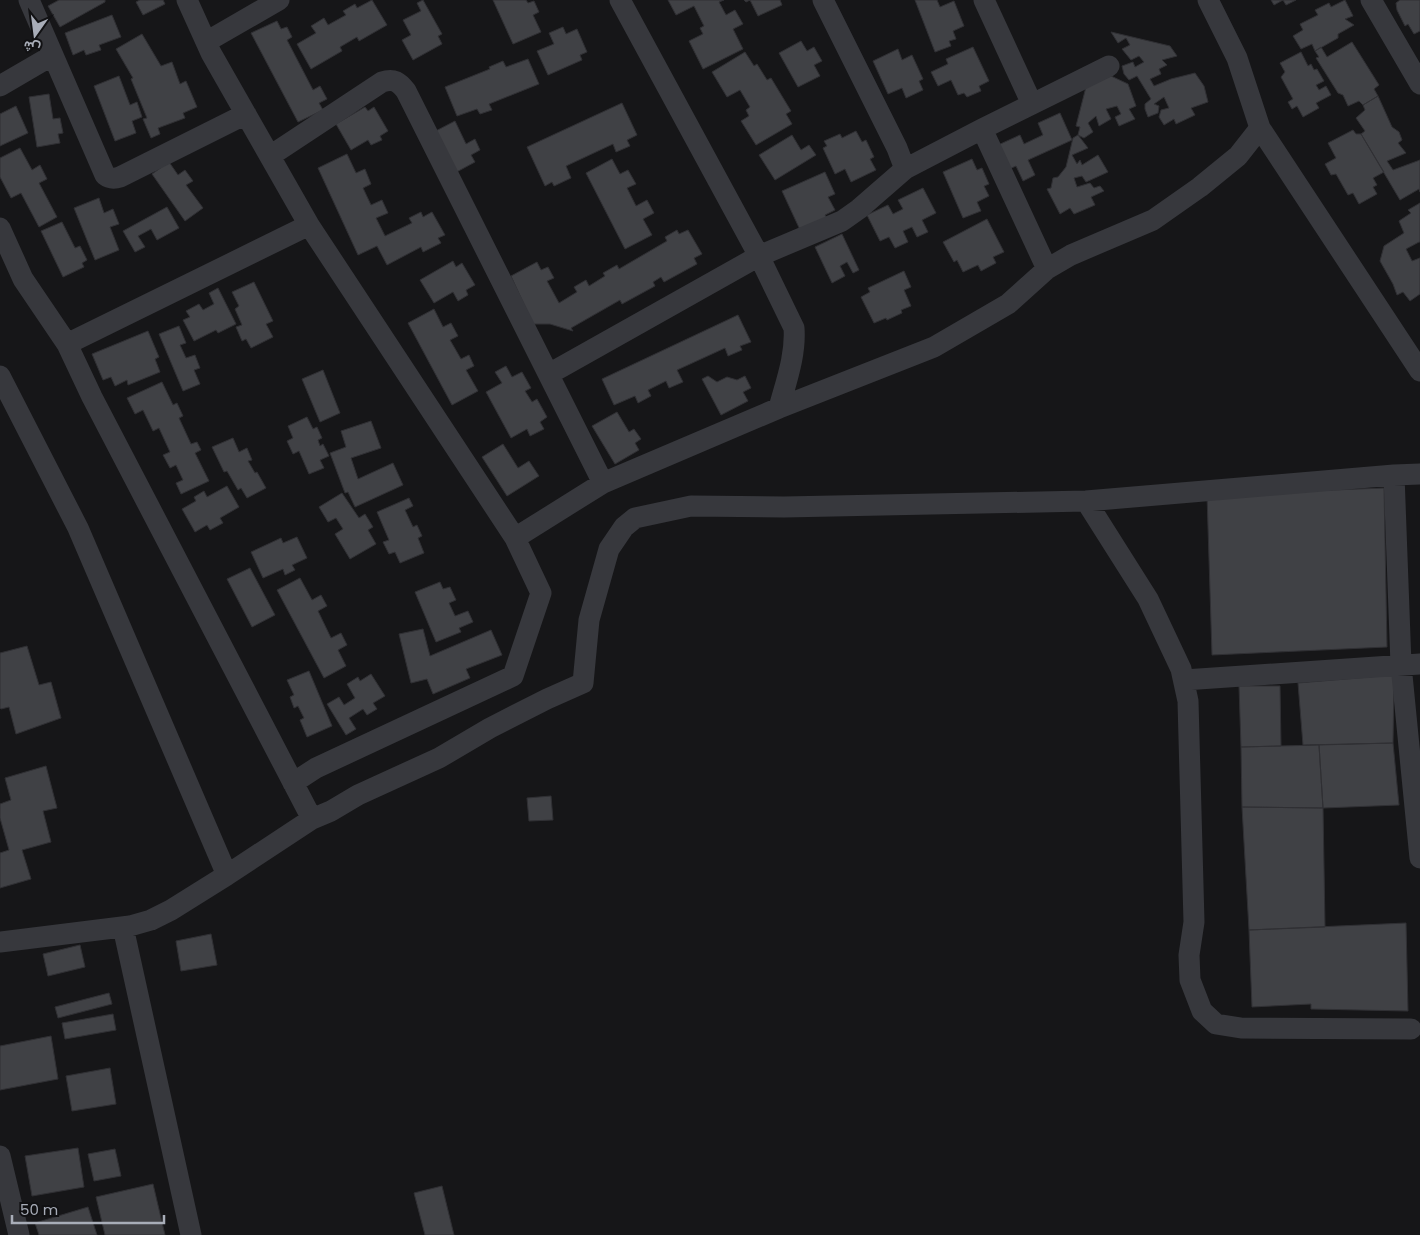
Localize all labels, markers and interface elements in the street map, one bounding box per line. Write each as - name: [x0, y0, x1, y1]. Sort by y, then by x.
- north arrow: [10, 10, 60, 60]
- text: ش: [21, 36, 42, 59]
- scale bar: [12, 1192, 165, 1224]
- text: 50 m: [20, 1199, 58, 1220]

